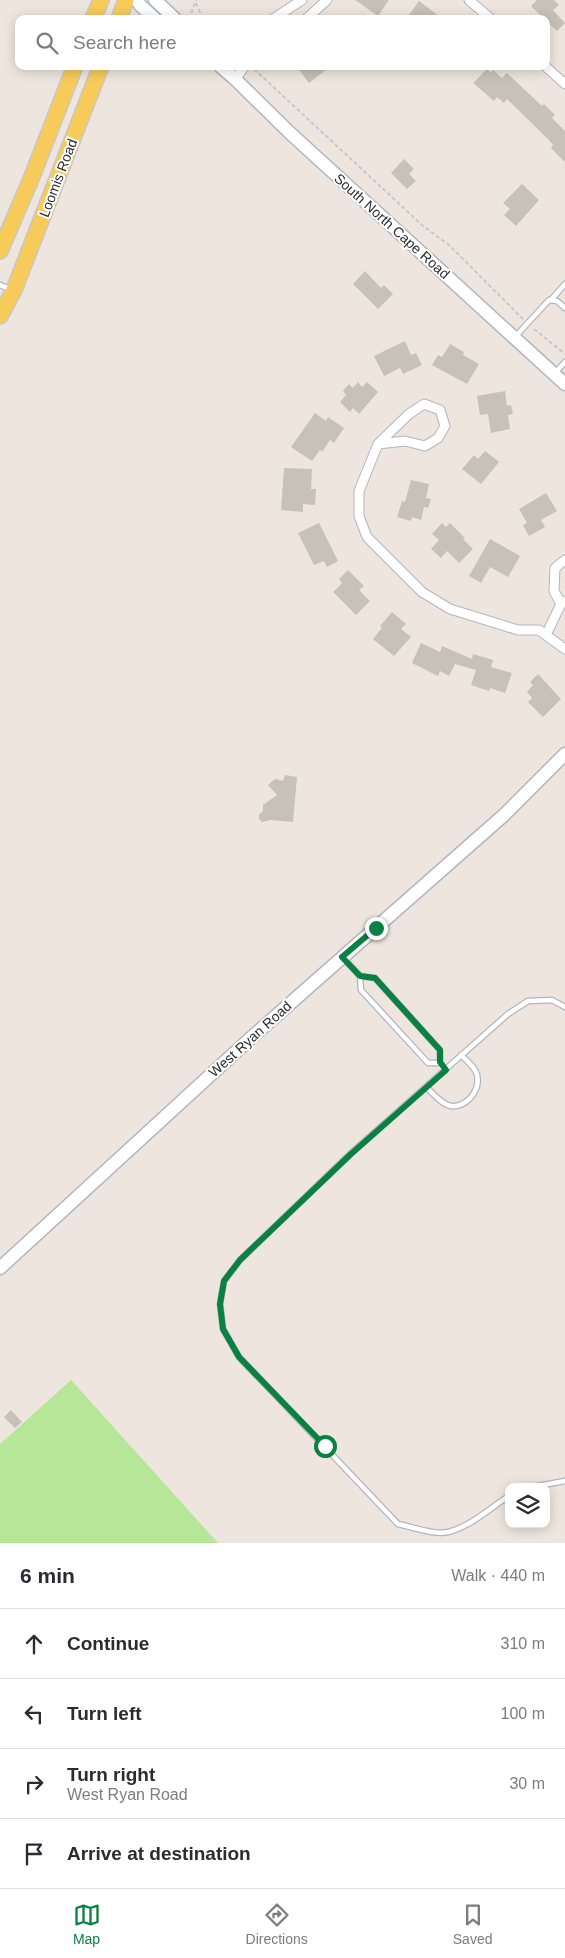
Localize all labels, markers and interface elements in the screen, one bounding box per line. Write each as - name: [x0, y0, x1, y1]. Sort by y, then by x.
- search box: [15, 15, 550, 70]
- icon: search: [33, 29, 61, 57]
- text: Search here: [73, 32, 177, 53]
- street label: Loomis Road: [36, 137, 80, 219]
- street label: South North Cape Road: [331, 170, 453, 282]
- route end: [365, 917, 388, 940]
- street label: West Ryan Road: [205, 998, 295, 1080]
- route start: [314, 1435, 337, 1458]
- map controls: [505, 1483, 550, 1528]
- button: layers: [505, 1483, 550, 1528]
- text: 6 min: [20, 1564, 75, 1587]
- text: Walk · 440 m: [451, 1567, 545, 1584]
- icon: ahead: [20, 1630, 48, 1658]
- text: Continue: [67, 1633, 149, 1654]
- text: 310 m: [501, 1635, 545, 1652]
- icon: left: [20, 1700, 48, 1728]
- text: Turn left: [67, 1703, 142, 1724]
- text: 100 m: [501, 1705, 545, 1722]
- text: Turn right: [67, 1764, 155, 1785]
- icon: right: [20, 1770, 48, 1798]
- text: 30 m: [509, 1775, 545, 1792]
- text: West Ryan Road: [67, 1786, 188, 1803]
- icon: arrive: [20, 1840, 48, 1868]
- text: Arrive at destination: [67, 1843, 251, 1864]
- tab: Map: [73, 1901, 101, 1947]
- tab: Directions: [246, 1901, 308, 1947]
- tab: Saved: [453, 1901, 492, 1947]

